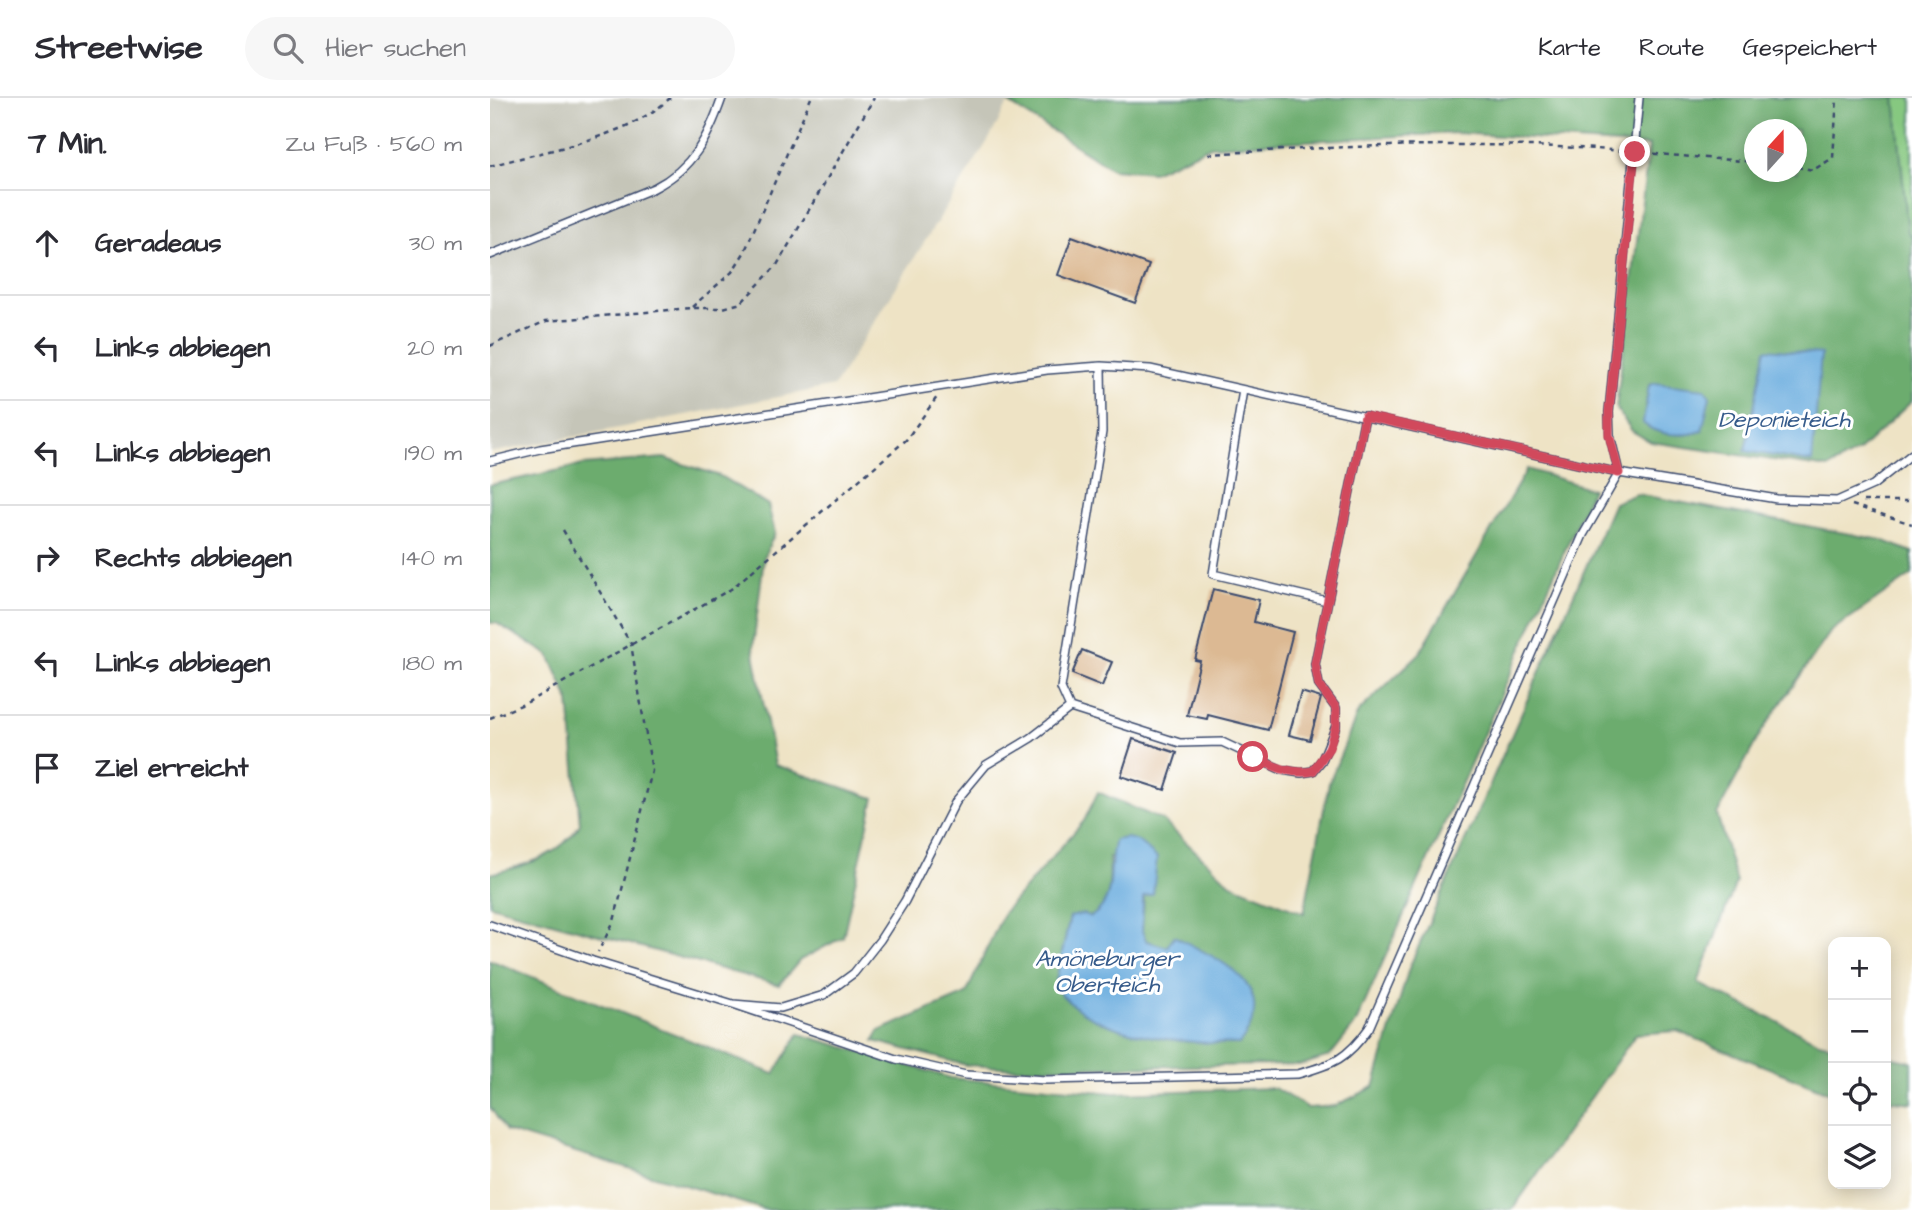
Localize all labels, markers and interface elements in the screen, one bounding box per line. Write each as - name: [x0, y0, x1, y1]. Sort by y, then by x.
- search box: [245, 17, 735, 80]
- text: Streetwise: [35, 25, 203, 71]
- icon: search: [269, 29, 307, 67]
- text: Hier suchen: [325, 30, 466, 66]
- text: Karte: [1538, 31, 1601, 65]
- text: Route: [1639, 31, 1704, 65]
- text: Gespeichert: [1742, 31, 1877, 65]
- north arrow: [1744, 119, 1807, 182]
- text: 7 Min.: [28, 123, 107, 165]
- text: Zu Fuß · 560 m: [285, 128, 462, 160]
- route end: [1619, 136, 1650, 167]
- icon: ahead: [28, 224, 66, 262]
- text: Geradeaus: [95, 225, 222, 261]
- text: 30 m: [409, 227, 462, 259]
- icon: left: [28, 329, 66, 367]
- text: Links abbiegen: [95, 330, 270, 366]
- text: 20 m: [407, 332, 462, 364]
- water label: Deponieteich: [1718, 404, 1851, 436]
- icon: left: [28, 434, 66, 472]
- text: Links abbiegen: [95, 435, 270, 471]
- text: 190 m: [404, 437, 462, 469]
- icon: right: [28, 539, 66, 577]
- text: Rechts abbiegen: [95, 540, 292, 576]
- text: 140 m: [402, 542, 462, 574]
- icon: left: [28, 644, 66, 682]
- text: Links abbiegen: [95, 645, 270, 681]
- text: 180 m: [403, 647, 462, 679]
- route start: [1237, 741, 1268, 772]
- icon: arrive: [28, 749, 66, 787]
- text: Ziel erreicht: [95, 750, 249, 786]
- map controls: [1828, 937, 1891, 1189]
- button: +: [1828, 937, 1891, 1000]
- water label: Amöneburger Oberteich: [1035, 943, 1181, 1001]
- button: −: [1828, 1000, 1891, 1063]
- button: locate: [1828, 1063, 1891, 1126]
- button: layers: [1828, 1126, 1891, 1189]

